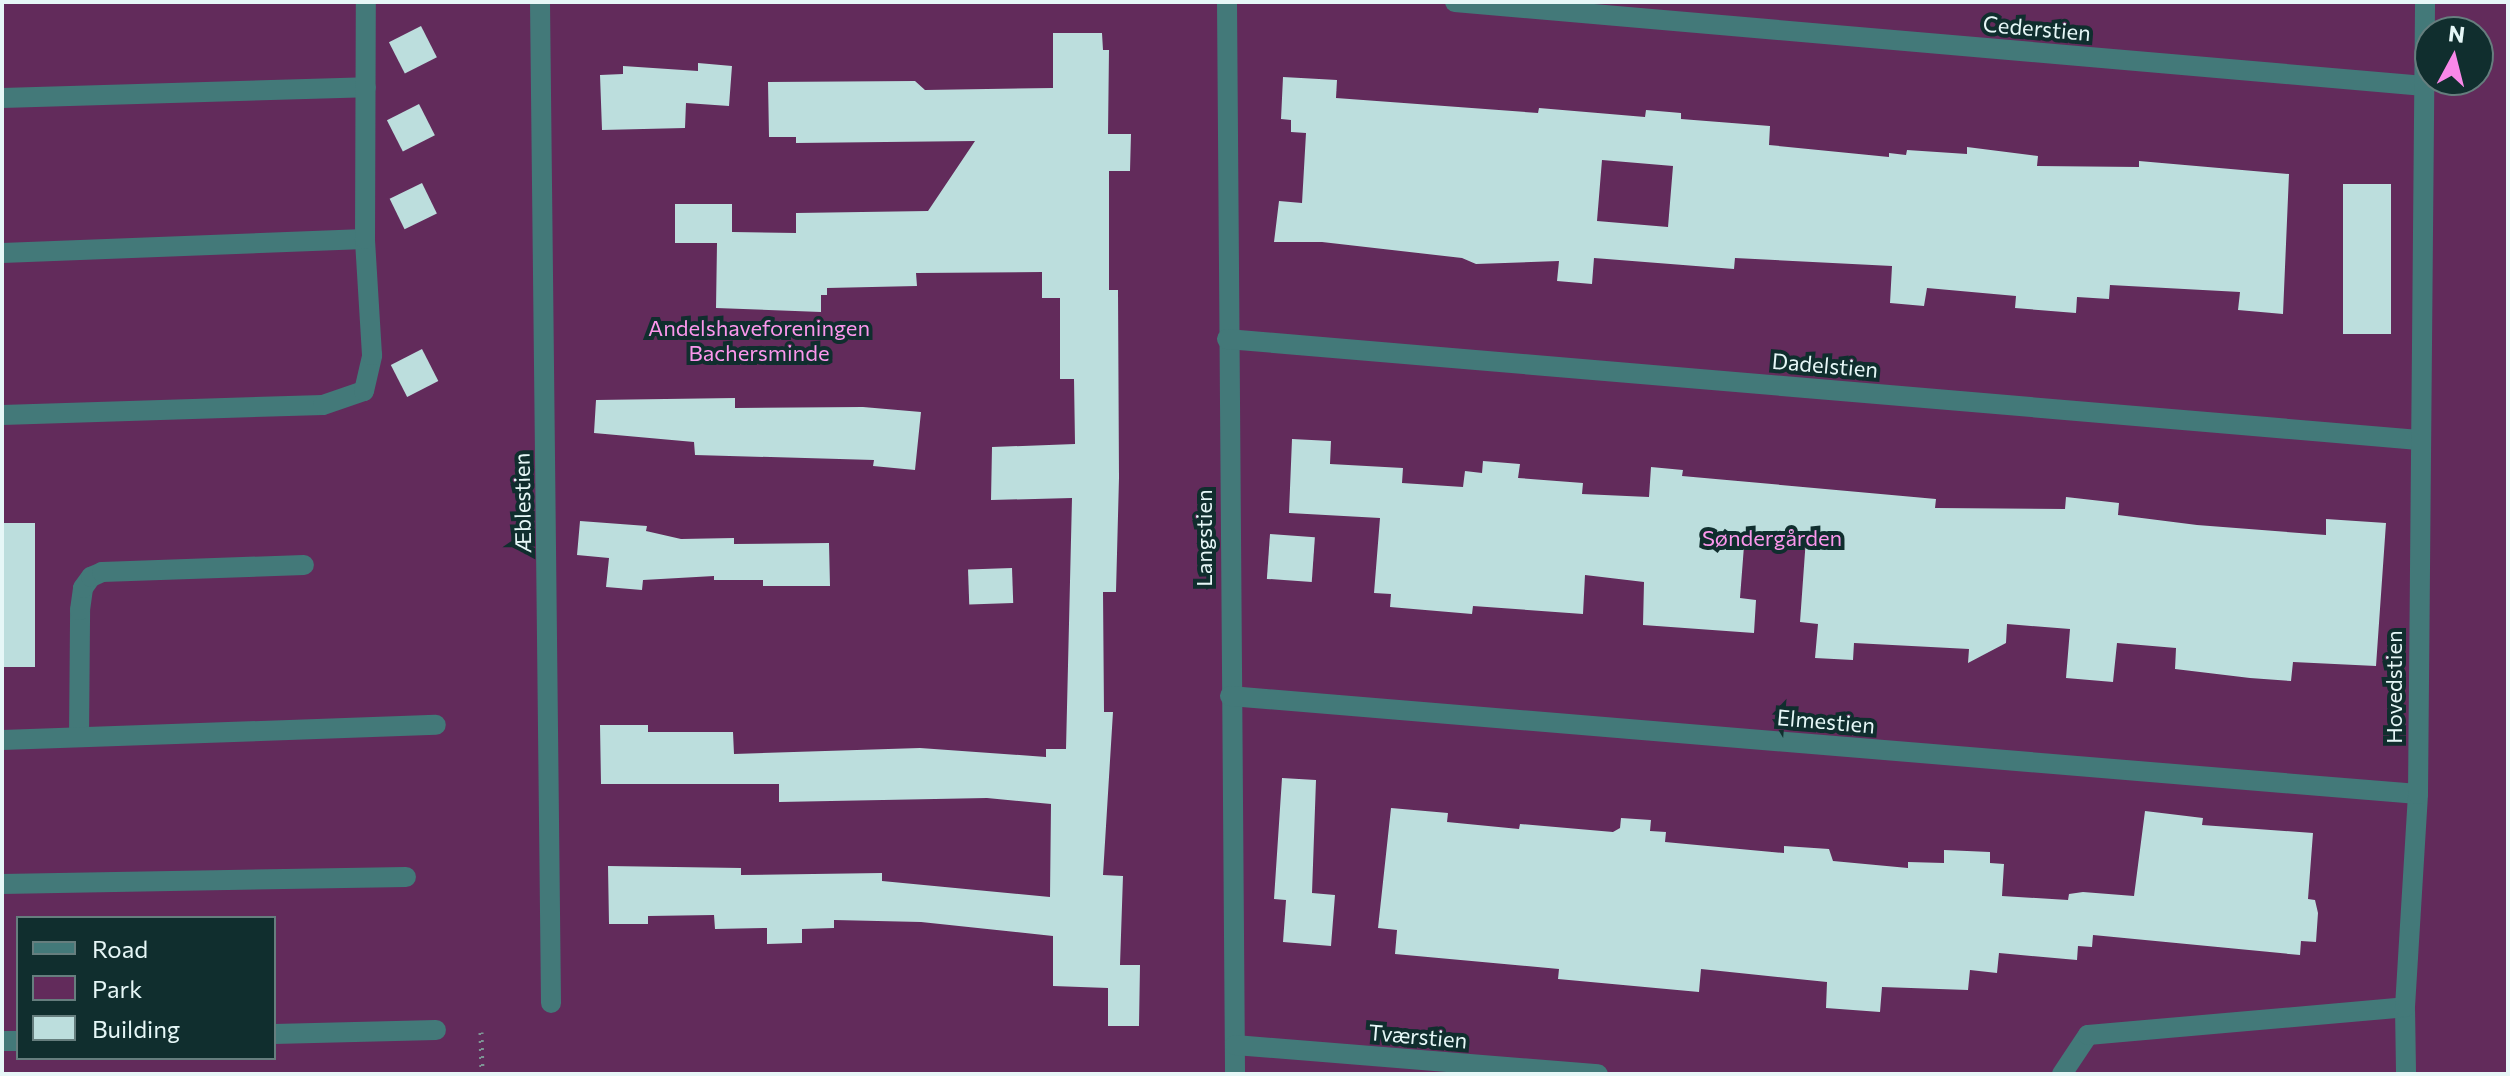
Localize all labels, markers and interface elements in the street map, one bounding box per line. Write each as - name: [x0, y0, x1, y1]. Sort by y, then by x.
- street label: Cederstien: [1982, 10, 2092, 46]
- north arrow: [2414, 16, 2494, 96]
- text: N: [2447, 19, 2467, 48]
- park label: Andelshaveforeningen Bachersminde: [648, 314, 870, 366]
- street label: Dadelstien: [1771, 347, 1879, 383]
- street label: Æblestien: [508, 453, 536, 553]
- street label: Langstien: [1191, 489, 1217, 587]
- park label: Søndergården: [1702, 525, 1842, 551]
- street label: Hovedstien: [2381, 630, 2407, 744]
- street label: Elmestien: [1776, 704, 1876, 738]
- legend: [16, 916, 276, 1060]
- text: Road: [92, 934, 148, 963]
- text: Park: [92, 974, 142, 1003]
- text: Building: [92, 1014, 180, 1043]
- street label: Tværstien: [1368, 1019, 1468, 1053]

